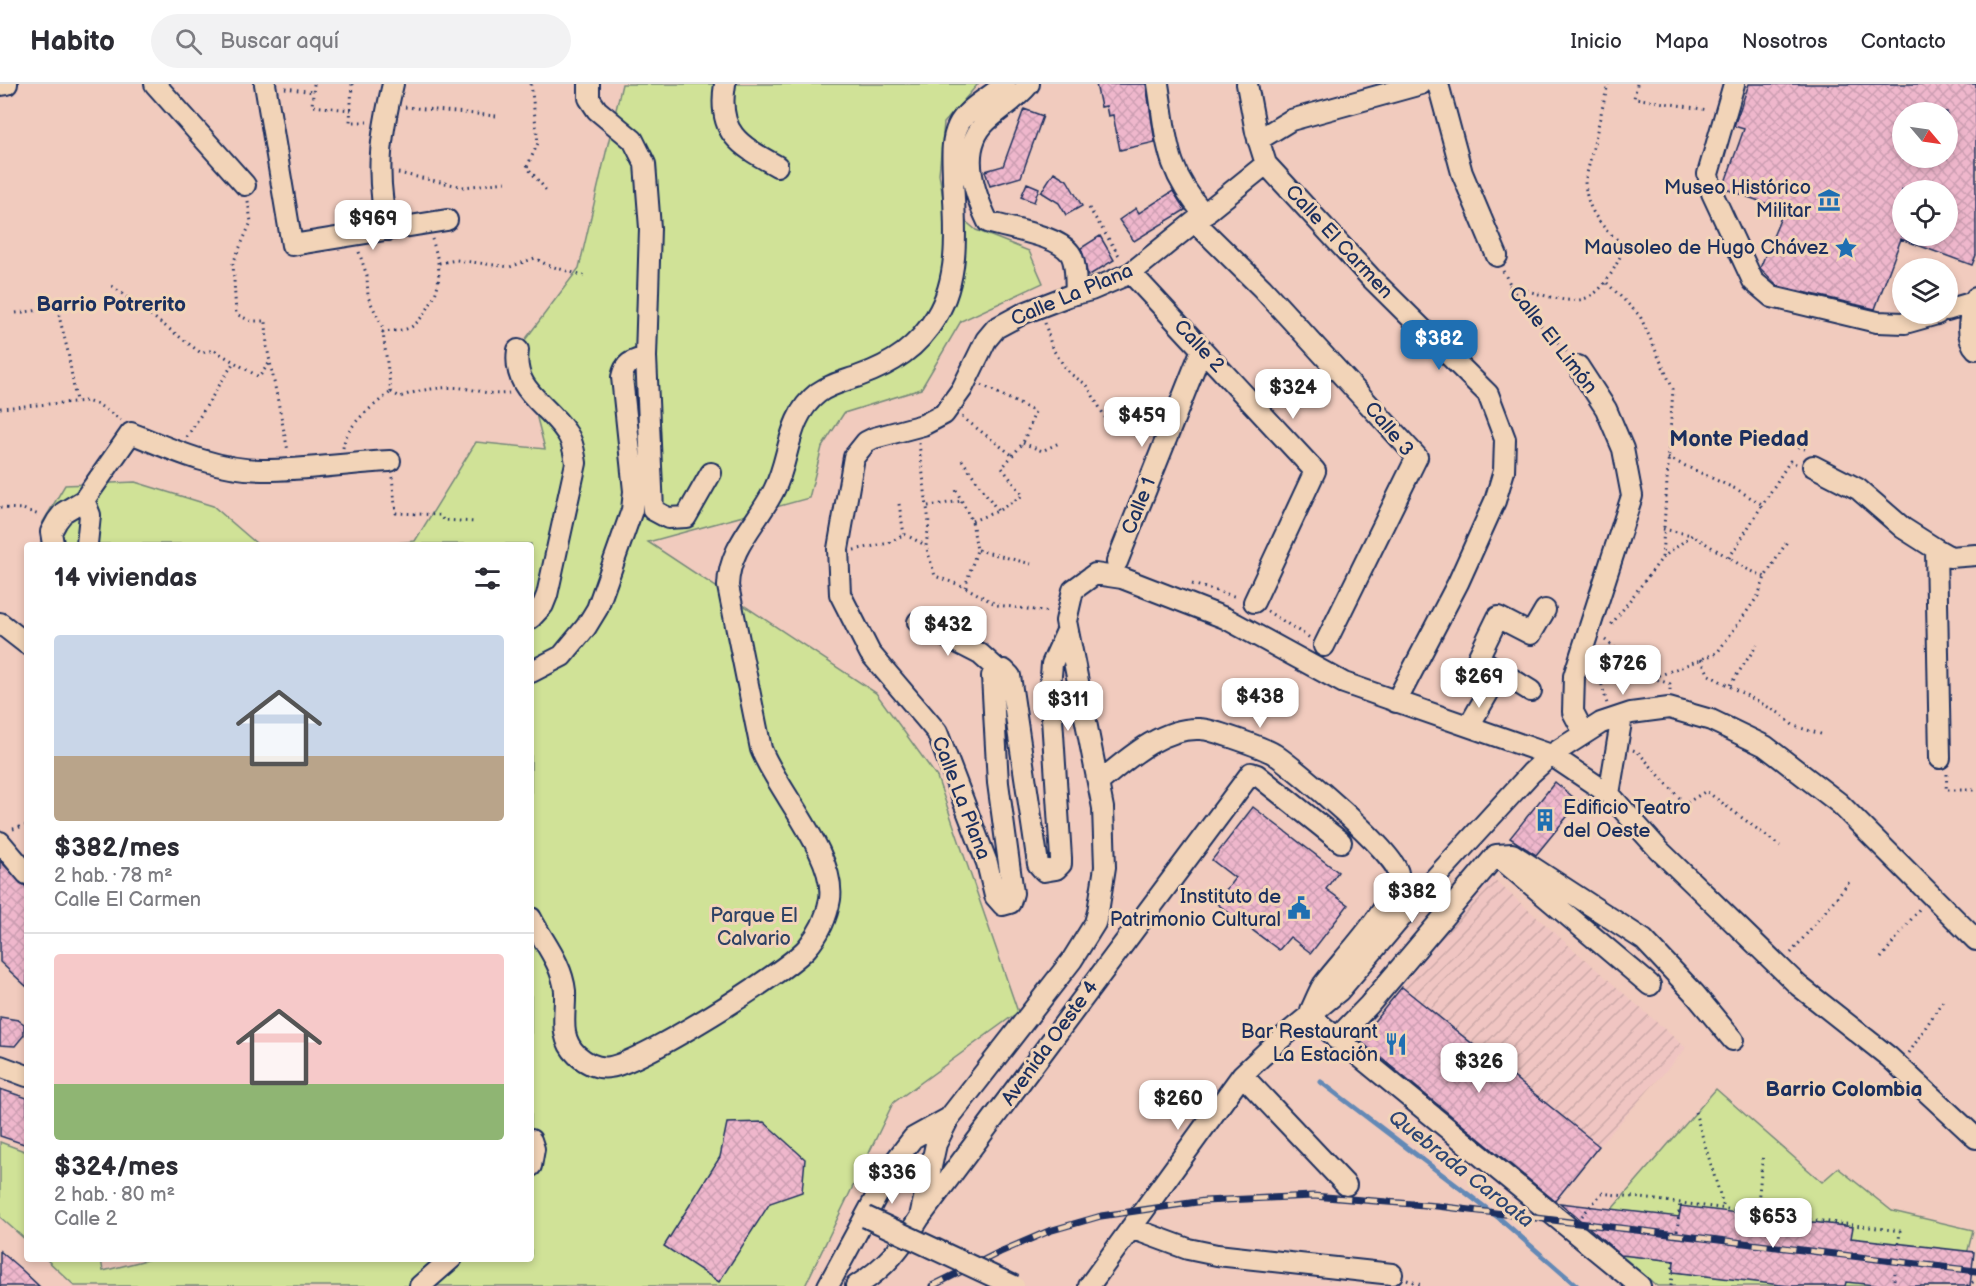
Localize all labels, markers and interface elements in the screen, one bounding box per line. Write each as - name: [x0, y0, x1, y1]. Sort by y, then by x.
- search box: [151, 14, 571, 68]
- text: Habito: [30, 25, 115, 58]
- icon: search: [172, 25, 205, 58]
- text: Buscar aquí: [220, 28, 339, 55]
- text: Inicio: [1571, 29, 1622, 54]
- text: Mapa: [1655, 29, 1709, 54]
- text: Nosotros: [1742, 29, 1828, 54]
- text: Contacto: [1861, 29, 1946, 54]
- north arrow: [1892, 102, 1958, 168]
- map controls: [1892, 102, 1958, 324]
- place label: Museo Histórico Militar: [1664, 176, 1812, 223]
- street label: Calle El Carmen: [1280, 180, 1398, 304]
- button: locate: [1892, 180, 1958, 246]
- museum icon: Museo Histórico Militar: [1816, 187, 1842, 213]
- pin: $969: [337, 200, 409, 251]
- text: $969: [349, 207, 397, 231]
- place icon: Mausoleo de Hugo Chávez: [1833, 235, 1859, 261]
- place label: Mausoleo de Hugo Chávez: [1584, 236, 1828, 260]
- button: layers: [1892, 258, 1958, 324]
- street label: Calle La Plana: [1007, 259, 1137, 331]
- street label: Calle El Limón: [1504, 281, 1602, 399]
- district label: Barrio Potrerito: [36, 292, 186, 317]
- street label: Calle 2: [1169, 315, 1230, 378]
- pin: $382: [1403, 320, 1475, 371]
- text: $382: [1415, 327, 1463, 351]
- pin: $324: [1257, 369, 1329, 420]
- text: $324: [1269, 376, 1317, 400]
- pin: $459: [1106, 397, 1178, 448]
- street label: Calle 3: [1359, 397, 1419, 461]
- text: $459: [1118, 404, 1166, 428]
- district label: Monte Piedad: [1669, 426, 1809, 453]
- street label: Calle 1: [1117, 474, 1161, 538]
- icon: filters: [471, 562, 504, 595]
- text: 14 viviendas: [54, 563, 197, 594]
- pin: $432: [912, 606, 984, 657]
- text: $432: [924, 613, 972, 637]
- pin: $726: [1587, 645, 1659, 696]
- text: $726: [1599, 652, 1647, 676]
- pin: $269: [1443, 658, 1515, 709]
- text: $269: [1455, 665, 1504, 689]
- icon: home: [225, 674, 333, 782]
- pin: $438: [1224, 678, 1296, 729]
- pin: $311: [1032, 681, 1104, 732]
- text: $438: [1236, 685, 1284, 709]
- text: $311: [1047, 688, 1089, 712]
- street label: Calle La Plana: [926, 733, 996, 863]
- place label: Edificio Teatro del Oeste: [1563, 796, 1691, 843]
- building icon: Edificio Teatro del Oeste: [1532, 807, 1558, 833]
- text: $382/mes: [54, 833, 180, 864]
- text: 2 hab. · 78 m²: [54, 864, 173, 888]
- pin: $382: [1376, 873, 1448, 924]
- text: $382: [1388, 880, 1436, 904]
- place label: Instituto de Patrimonio Cultural: [1110, 885, 1281, 932]
- text: Calle El Carmen: [54, 888, 201, 912]
- public building icon: Instituto de Patrimonio Cultural: [1286, 895, 1312, 921]
- park label: Parque El Calvario: [710, 904, 798, 951]
- street label: Avenida Oeste 4: [997, 976, 1103, 1110]
- icon: home: [225, 993, 333, 1101]
- place label: Bar Restaurant La Estación: [1241, 1020, 1378, 1067]
- restaurant icon: Bar Restaurant La Estación: [1383, 1031, 1409, 1057]
- pin: $326: [1443, 1043, 1515, 1094]
- text: $326: [1455, 1050, 1503, 1074]
- district label: Barrio Colombia: [1765, 1077, 1923, 1102]
- pin: $260: [1142, 1080, 1214, 1131]
- text: $260: [1153, 1087, 1203, 1111]
- water label: Quebrada Caroata: [1383, 1105, 1539, 1233]
- text: $324/mes: [54, 1152, 178, 1183]
- pin: $336: [856, 1154, 928, 1205]
- text: $336: [868, 1161, 916, 1185]
- text: 2 hab. · 80 m²: [54, 1183, 175, 1207]
- pin: $653: [1737, 1198, 1809, 1249]
- text: $653: [1749, 1205, 1797, 1229]
- text: Calle 2: [54, 1207, 117, 1231]

